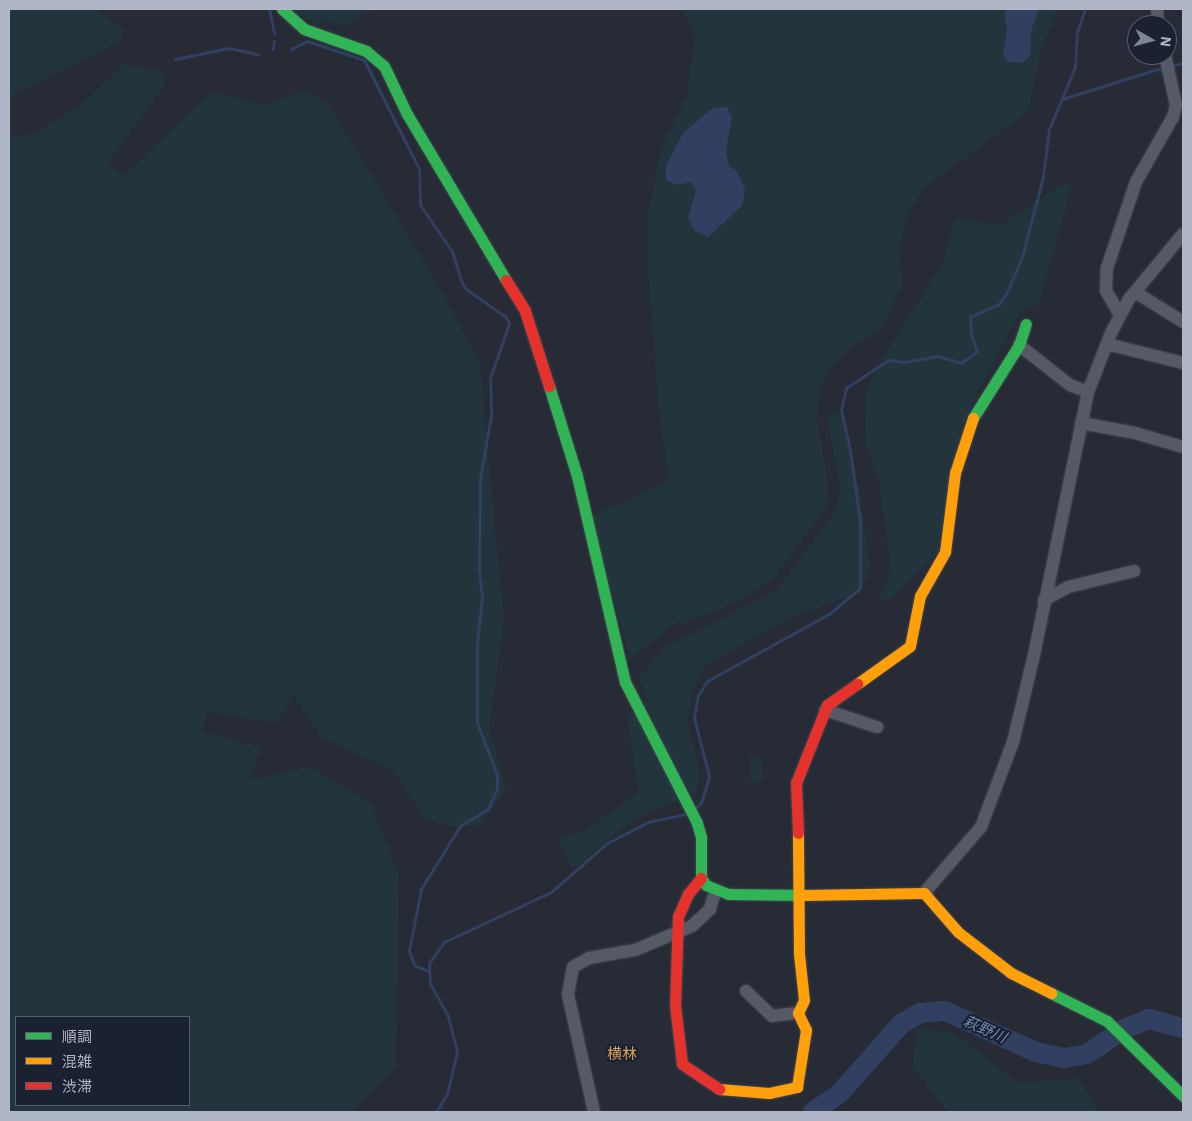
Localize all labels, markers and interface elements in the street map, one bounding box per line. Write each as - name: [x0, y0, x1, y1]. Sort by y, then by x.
- north arrow: [1127, 15, 1177, 65]
- text: N: [1156, 36, 1175, 48]
- water label: 萩野川: [961, 1012, 1009, 1046]
- legend: [15, 1016, 190, 1106]
- text: 順調: [62, 1027, 92, 1046]
- district label: 横林: [607, 1045, 637, 1063]
- text: 混雑: [62, 1052, 92, 1071]
- text: 渋滞: [62, 1077, 92, 1096]

